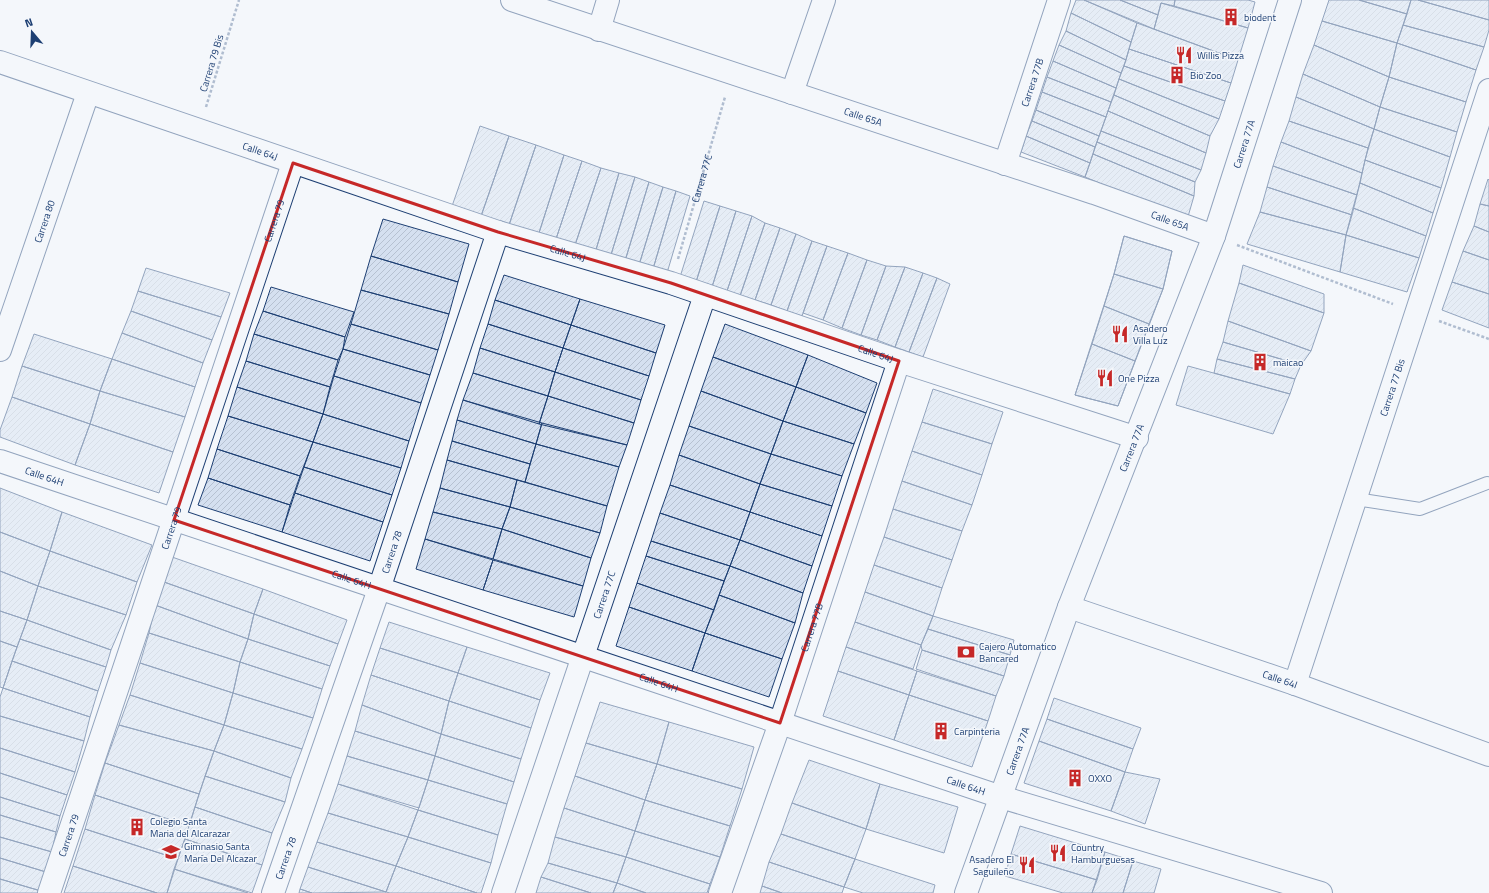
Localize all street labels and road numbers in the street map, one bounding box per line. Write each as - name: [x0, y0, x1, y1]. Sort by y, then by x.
- street label: Carrera 79 Bis: [196, 32, 227, 94]
- street label: Carrera 77B: [1017, 56, 1047, 109]
- street label: Calle 65A: [842, 104, 884, 130]
- street label: Carrera 77A: [1229, 118, 1259, 170]
- street label: Calle 64J: [240, 138, 280, 164]
- street label: Carrera 77C: [688, 152, 716, 204]
- street label: Carrera 79: [260, 197, 288, 244]
- street label: Carrera 80: [30, 198, 59, 245]
- street label: Calle 65A: [1149, 207, 1191, 234]
- street label: Calle 64J: [548, 241, 587, 265]
- street label: Calle 64J: [856, 341, 895, 367]
- street label: Carrera 77 Bis: [1376, 357, 1409, 418]
- street label: Carrera 77A: [1116, 422, 1148, 474]
- street label: Calle 64H: [23, 463, 66, 490]
- street label: Carrera 79: [157, 504, 186, 551]
- street label: Carrera 78: [378, 528, 406, 575]
- street label: Calle 64H: [330, 566, 373, 593]
- street label: Carrera 77C: [589, 568, 620, 621]
- street label: Carrera 77B: [797, 601, 827, 654]
- street label: Calle 64I: [1260, 666, 1300, 692]
- street label: Calle 64H: [637, 669, 680, 696]
- street label: Carrera 77A: [1002, 725, 1033, 777]
- street label: Calle 64H: [944, 772, 987, 799]
- street label: Carrera 79: [55, 812, 83, 859]
- street label: Carrera 78: [271, 834, 300, 882]

